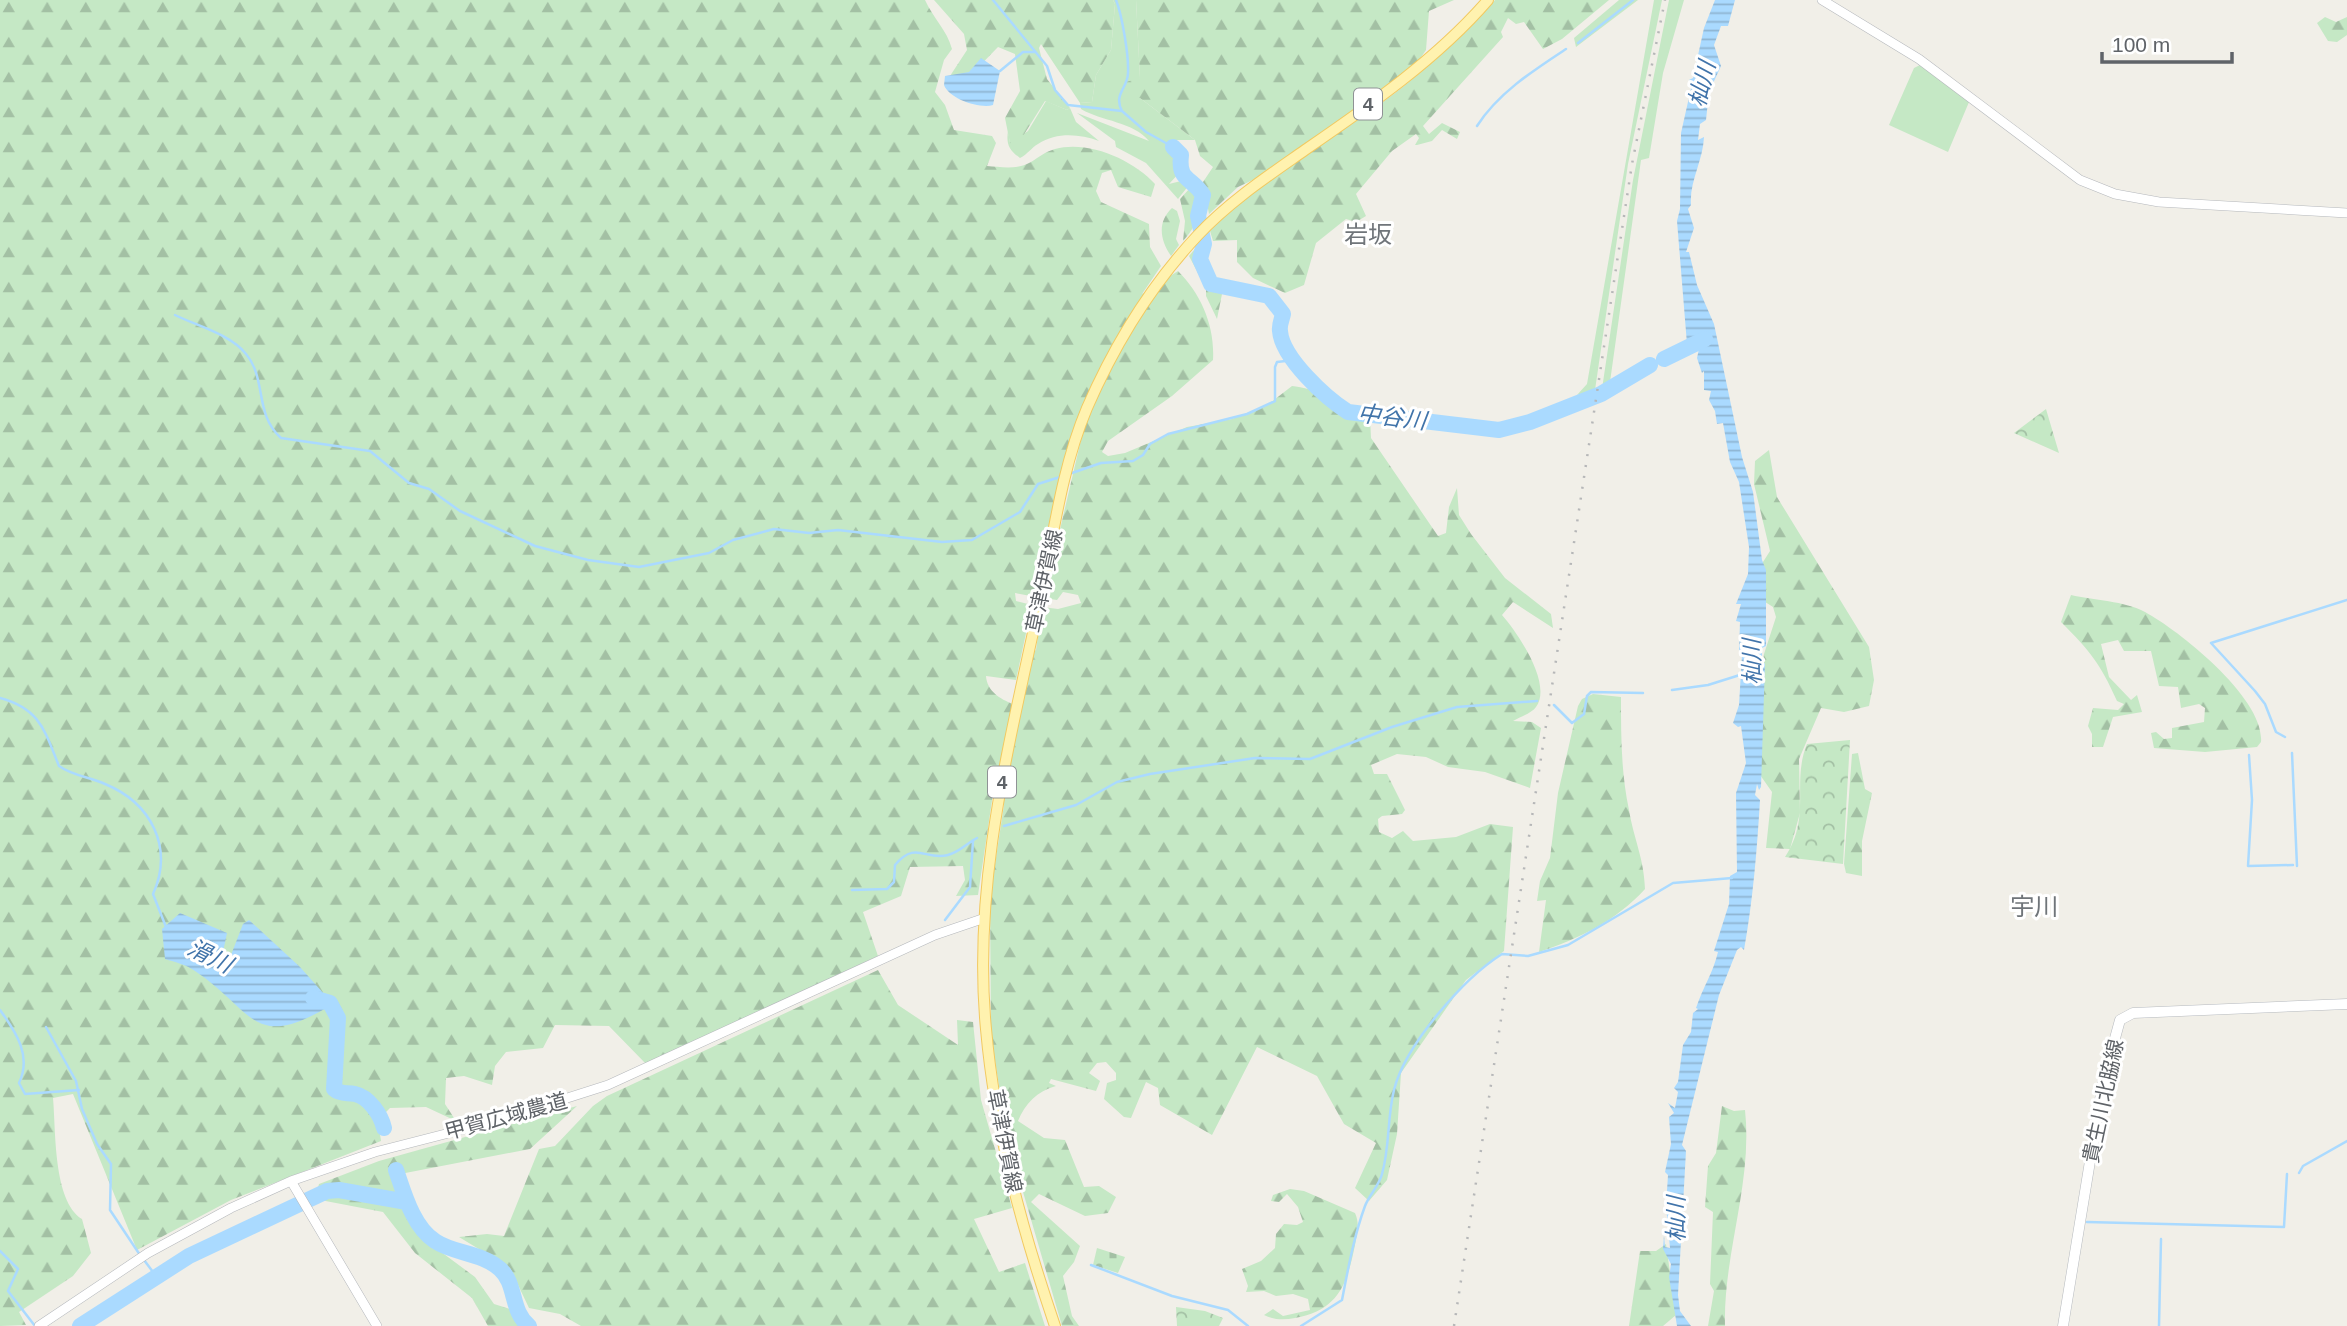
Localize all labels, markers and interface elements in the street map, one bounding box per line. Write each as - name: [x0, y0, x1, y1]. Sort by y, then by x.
- scale bar: [2102, 21, 2232, 65]
- text: 100 m: [2112, 33, 2170, 56]
- water label: 杣川: [1684, 56, 1721, 109]
- road number: 4: [1354, 88, 1382, 120]
- district label: 岩坂: [1344, 221, 1392, 248]
- water label: 中谷川: [1356, 400, 1431, 434]
- street label: 草津伊賀線: [1022, 527, 1066, 635]
- water label: 杣川: [1739, 636, 1765, 685]
- road number: 4: [988, 766, 1016, 797]
- district label: 宇川: [2010, 893, 2058, 920]
- water label: 滑川: [184, 934, 239, 979]
- street label: 貴生川北脇線: [2079, 1037, 2127, 1165]
- street label: 草津伊賀線: [984, 1087, 1026, 1195]
- street label: 甲賀広域農道: [442, 1089, 570, 1143]
- water label: 杣川: [1663, 1193, 1689, 1242]

